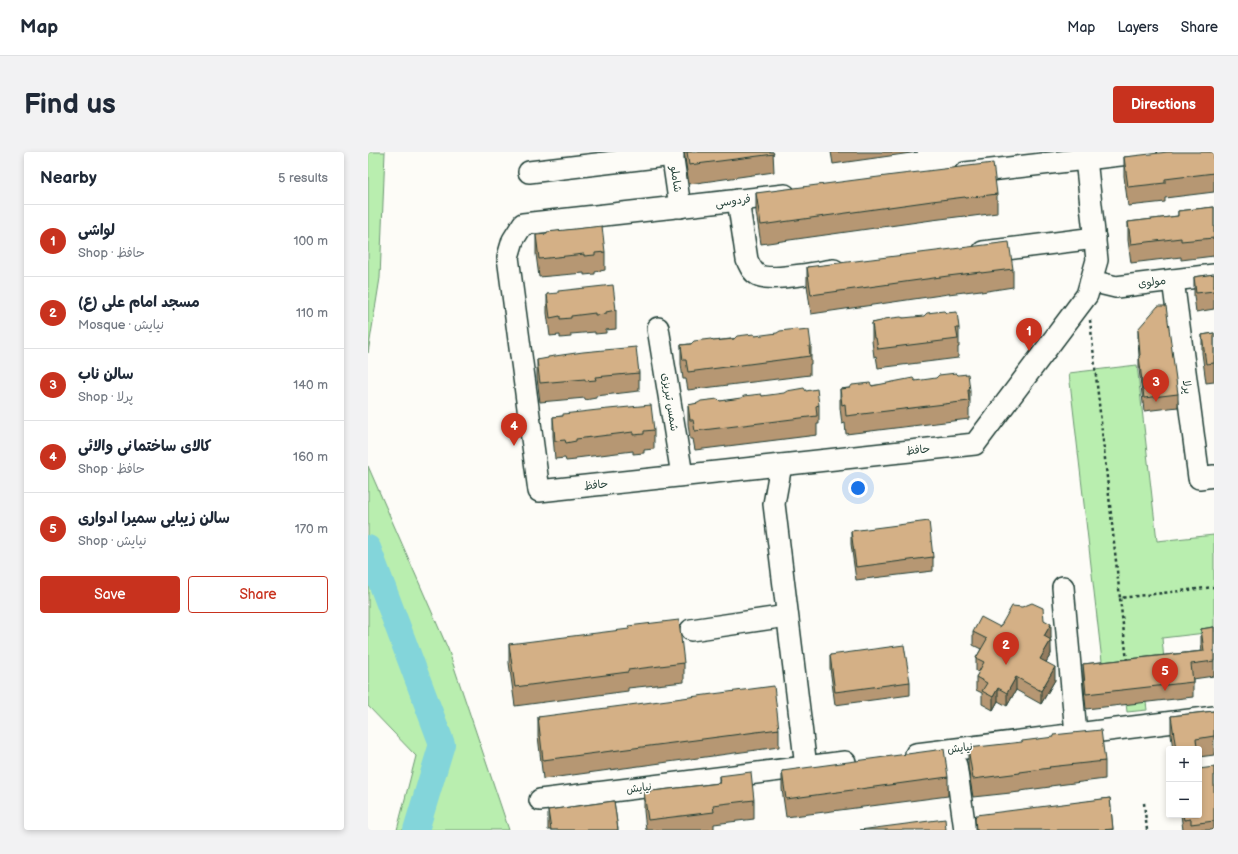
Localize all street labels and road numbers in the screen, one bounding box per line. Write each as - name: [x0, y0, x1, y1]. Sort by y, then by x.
- street label: شاملو: [667, 164, 684, 193]
- street label: فردوسی: [715, 192, 752, 211]
- street label: مولوی: [1137, 274, 1167, 291]
- street label: شمس تبریزی: [658, 372, 681, 432]
- street label: پرلا: [1180, 379, 1194, 395]
- street label: حافظ: [905, 442, 931, 458]
- street label: حافظ: [583, 477, 609, 493]
- street label: نیایش: [947, 740, 973, 756]
- street label: نیایش: [626, 780, 652, 796]

